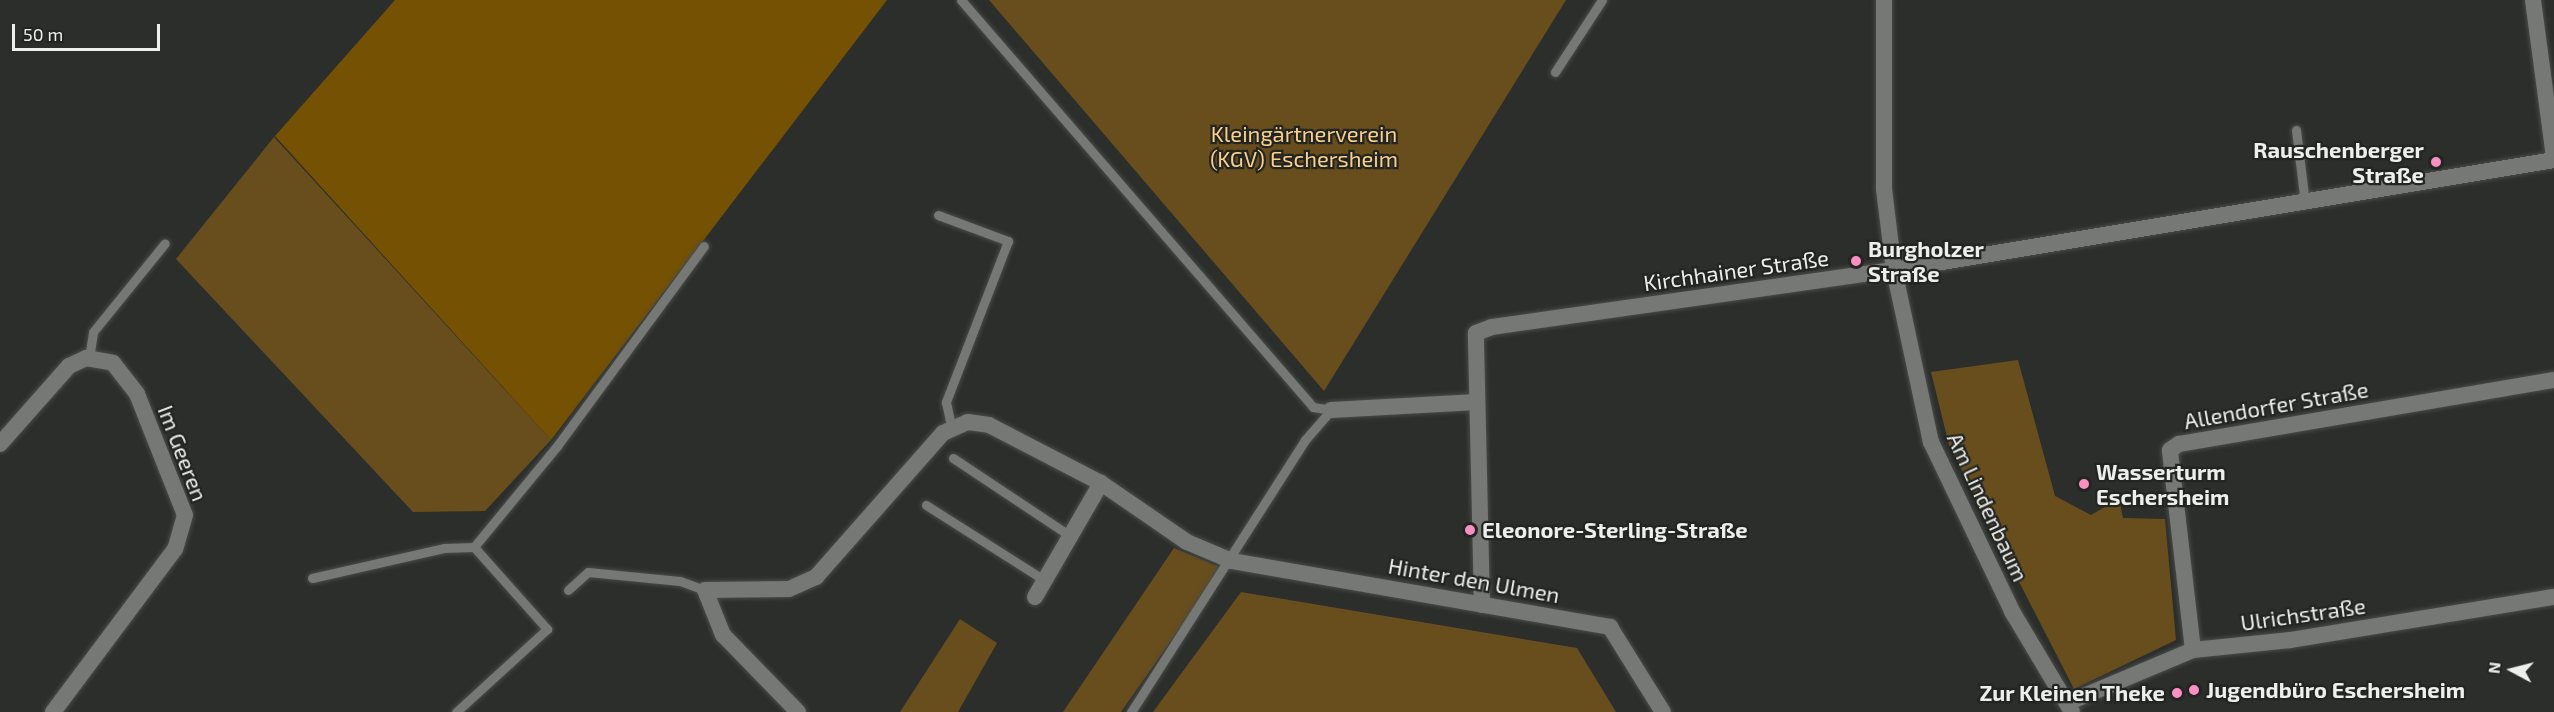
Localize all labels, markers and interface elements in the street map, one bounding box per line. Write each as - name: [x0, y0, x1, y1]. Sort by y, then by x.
- scale bar: [15, 12, 164, 50]
- text: 50 m: [23, 23, 63, 45]
- park label: Kleingärtnerverein (KGV) Eschersheim: [1210, 120, 1398, 172]
- place label: Rauschenberger Straße: [2253, 136, 2424, 188]
- marker: Rauschenberger Straße: [2429, 155, 2443, 169]
- place label: Burgholzer Straße: [1868, 235, 1984, 286]
- street label: Kirchhainer Straße: [1641, 244, 1831, 296]
- marker: Burgholzer Straße: [1849, 254, 1863, 268]
- street label: Allendorfer Straße: [2182, 376, 2370, 434]
- street label: Im Geeren: [153, 401, 213, 505]
- street label: Am Lindenbaum: [1942, 428, 2034, 586]
- place label: Wasserturm Eschersheim: [2096, 458, 2229, 510]
- marker: Wasserturm Eschersheim: [2077, 477, 2091, 491]
- place label: Eleonore-Sterling-Straße: [1482, 517, 1748, 543]
- marker: Eleonore-Sterling-Straße: [1463, 523, 1477, 537]
- street label: Hinter den Ulmen: [1386, 552, 1562, 608]
- street label: Ulrichstraße: [2239, 592, 2367, 636]
- north arrow: [2482, 640, 2542, 700]
- text: N: [2484, 661, 2504, 675]
- place label: Jugendbüro Eschersheim: [2206, 677, 2465, 703]
- place label: Zur Kleinen Theke: [1978, 680, 2165, 706]
- marker: Jugendbüro Eschersheim: [2187, 683, 2201, 697]
- marker: Zur Kleinen Theke: [2170, 686, 2184, 700]

